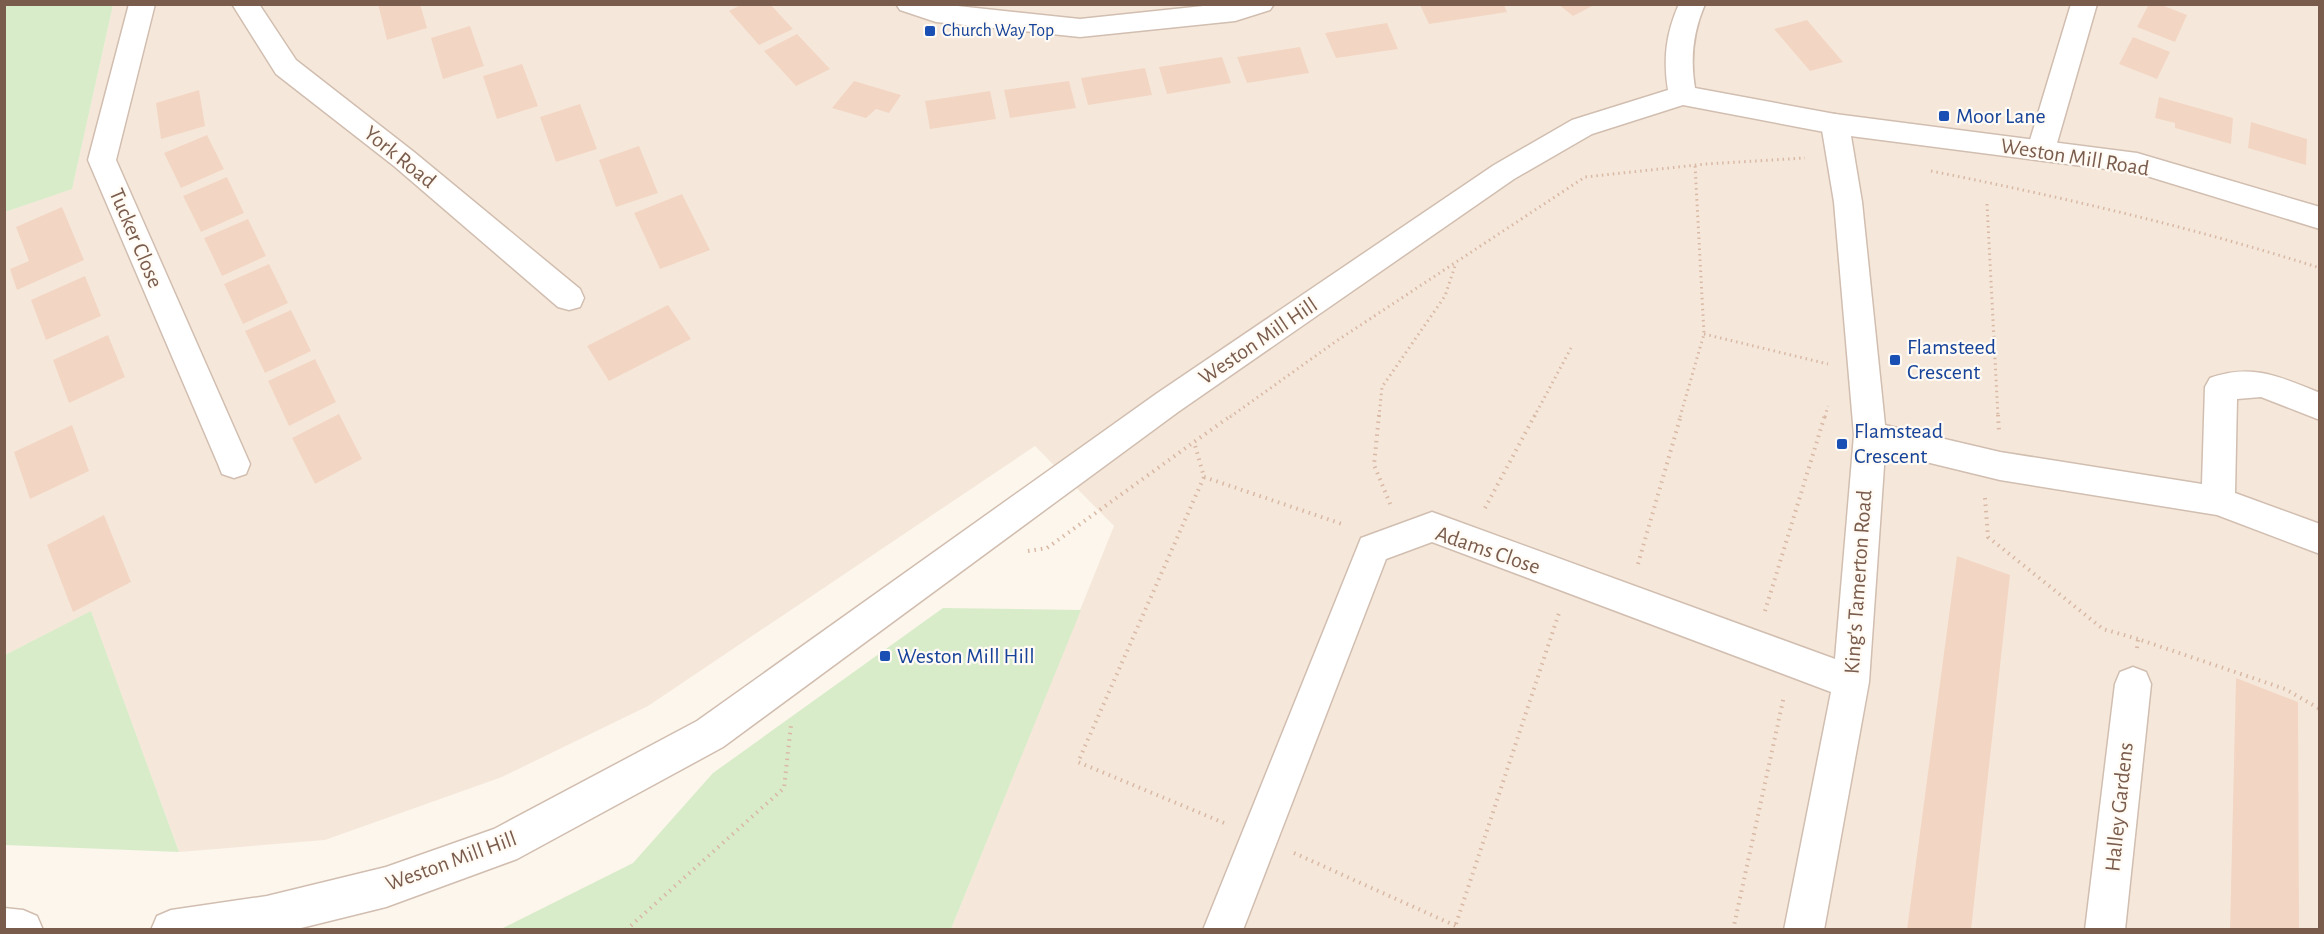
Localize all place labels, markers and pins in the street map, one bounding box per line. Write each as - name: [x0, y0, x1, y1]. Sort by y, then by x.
- place label: Church Way Top: [942, 22, 1054, 40]
- marker: Church Way Top: [923, 24, 937, 38]
- place label: Moor Lane: [1956, 105, 2046, 127]
- marker: Moor Lane: [1937, 109, 1951, 123]
- place label: Flamsteed Crescent: [1907, 336, 1996, 383]
- marker: Flamsteed Crescent: [1888, 353, 1902, 367]
- place label: Flamstead Crescent: [1854, 420, 1943, 467]
- marker: Flamstead Crescent: [1835, 437, 1849, 451]
- place label: Weston Mill Hill: [897, 645, 1035, 667]
- marker: Weston Mill Hill: [878, 649, 892, 663]

